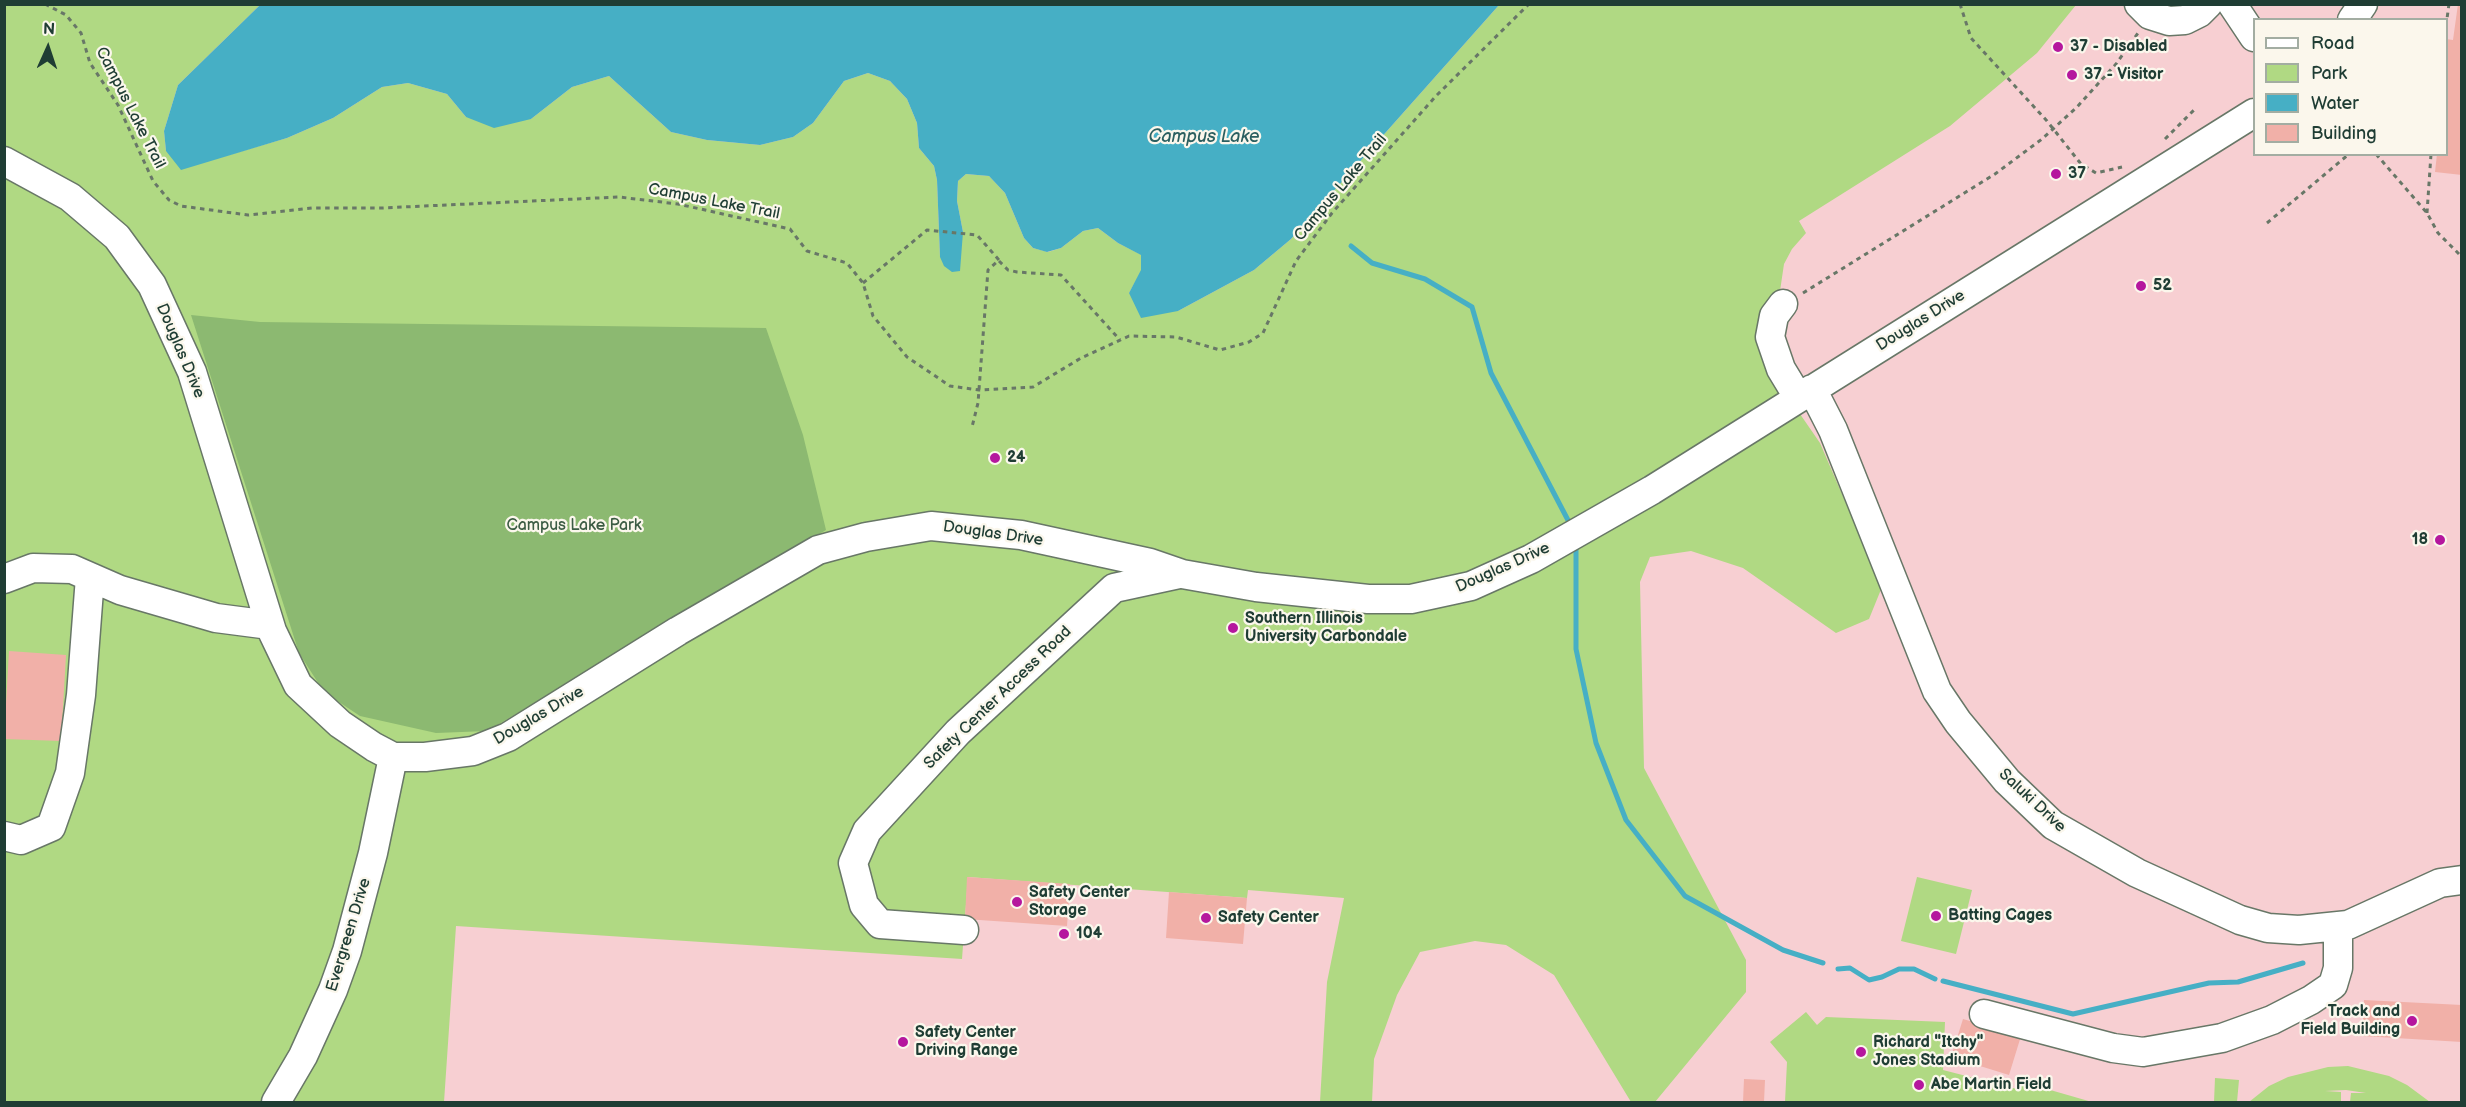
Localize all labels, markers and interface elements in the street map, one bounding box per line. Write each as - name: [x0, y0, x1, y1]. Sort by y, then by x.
- north arrow: [18, 18, 78, 78]
- legend: [2253, 18, 2448, 156]
- text: N: [42, 20, 55, 39]
- text: Road: [2311, 33, 2355, 54]
- place label: 37 - Disabled: [2070, 37, 2167, 57]
- marker: 37 - Disabled: [2051, 40, 2065, 54]
- street label: Campus Lake Trail: [91, 44, 169, 172]
- text: Park: [2311, 63, 2347, 84]
- place label: 37 - Visitor: [2084, 65, 2163, 85]
- marker: 37 - Visitor: [2065, 68, 2079, 82]
- text: Water: [2311, 93, 2359, 114]
- text: Building: [2311, 123, 2377, 144]
- water label: Campus Lake: [1149, 126, 1259, 148]
- street label: Campus Lake Trail: [1291, 131, 1391, 245]
- place label: 37: [2068, 164, 2086, 184]
- marker: 37: [2049, 167, 2063, 181]
- street label: Campus Lake Trail: [647, 180, 781, 224]
- place label: 52: [2153, 276, 2172, 296]
- marker: 52: [2134, 279, 2148, 293]
- street label: Douglas Drive: [1873, 286, 1969, 356]
- street label: Douglas Drive: [151, 301, 209, 401]
- place label: 24: [1007, 448, 1025, 468]
- marker: 24: [988, 451, 1002, 465]
- park label: Campus Lake Park: [506, 516, 642, 536]
- street label: Douglas Drive: [942, 517, 1044, 551]
- place label: 18: [2412, 530, 2428, 550]
- marker: 18: [2433, 533, 2447, 547]
- street label: Douglas Drive: [1453, 539, 1553, 597]
- place label: Southern Illinois University Carbondale: [1245, 609, 1407, 647]
- marker: Southern Illinois University Carbondale: [1226, 621, 1240, 635]
- street label: Safety Center Access Road: [920, 622, 1076, 774]
- street label: Douglas Drive: [491, 682, 587, 750]
- street label: Saluki Drive: [1994, 765, 2070, 837]
- street label: Evergreen Drive: [323, 876, 375, 994]
- place label: Safety Center Storage: [1029, 883, 1130, 921]
- marker: Safety Center Storage: [1010, 895, 1024, 909]
- place label: Batting Cages: [1948, 906, 2052, 926]
- place label: Safety Center: [1218, 908, 1319, 928]
- marker: Batting Cages: [1929, 909, 1943, 923]
- marker: Safety Center: [1199, 911, 1213, 925]
- place label: 104: [1076, 924, 1102, 944]
- marker: 104: [1057, 927, 1071, 941]
- place label: Track and Field Building: [2301, 1002, 2400, 1040]
- marker: Track and Field Building: [2405, 1014, 2419, 1028]
- place label: Safety Center Driving Range: [915, 1023, 1018, 1061]
- place label: Richard "Itchy" Jones Stadium: [1873, 1033, 1984, 1071]
- marker: Safety Center Driving Range: [896, 1035, 910, 1049]
- marker: Richard "Itchy" Jones Stadium: [1854, 1045, 1868, 1059]
- place label: Abe Martin Field: [1931, 1075, 2051, 1095]
- marker: Abe Martin Field: [1912, 1078, 1926, 1092]

